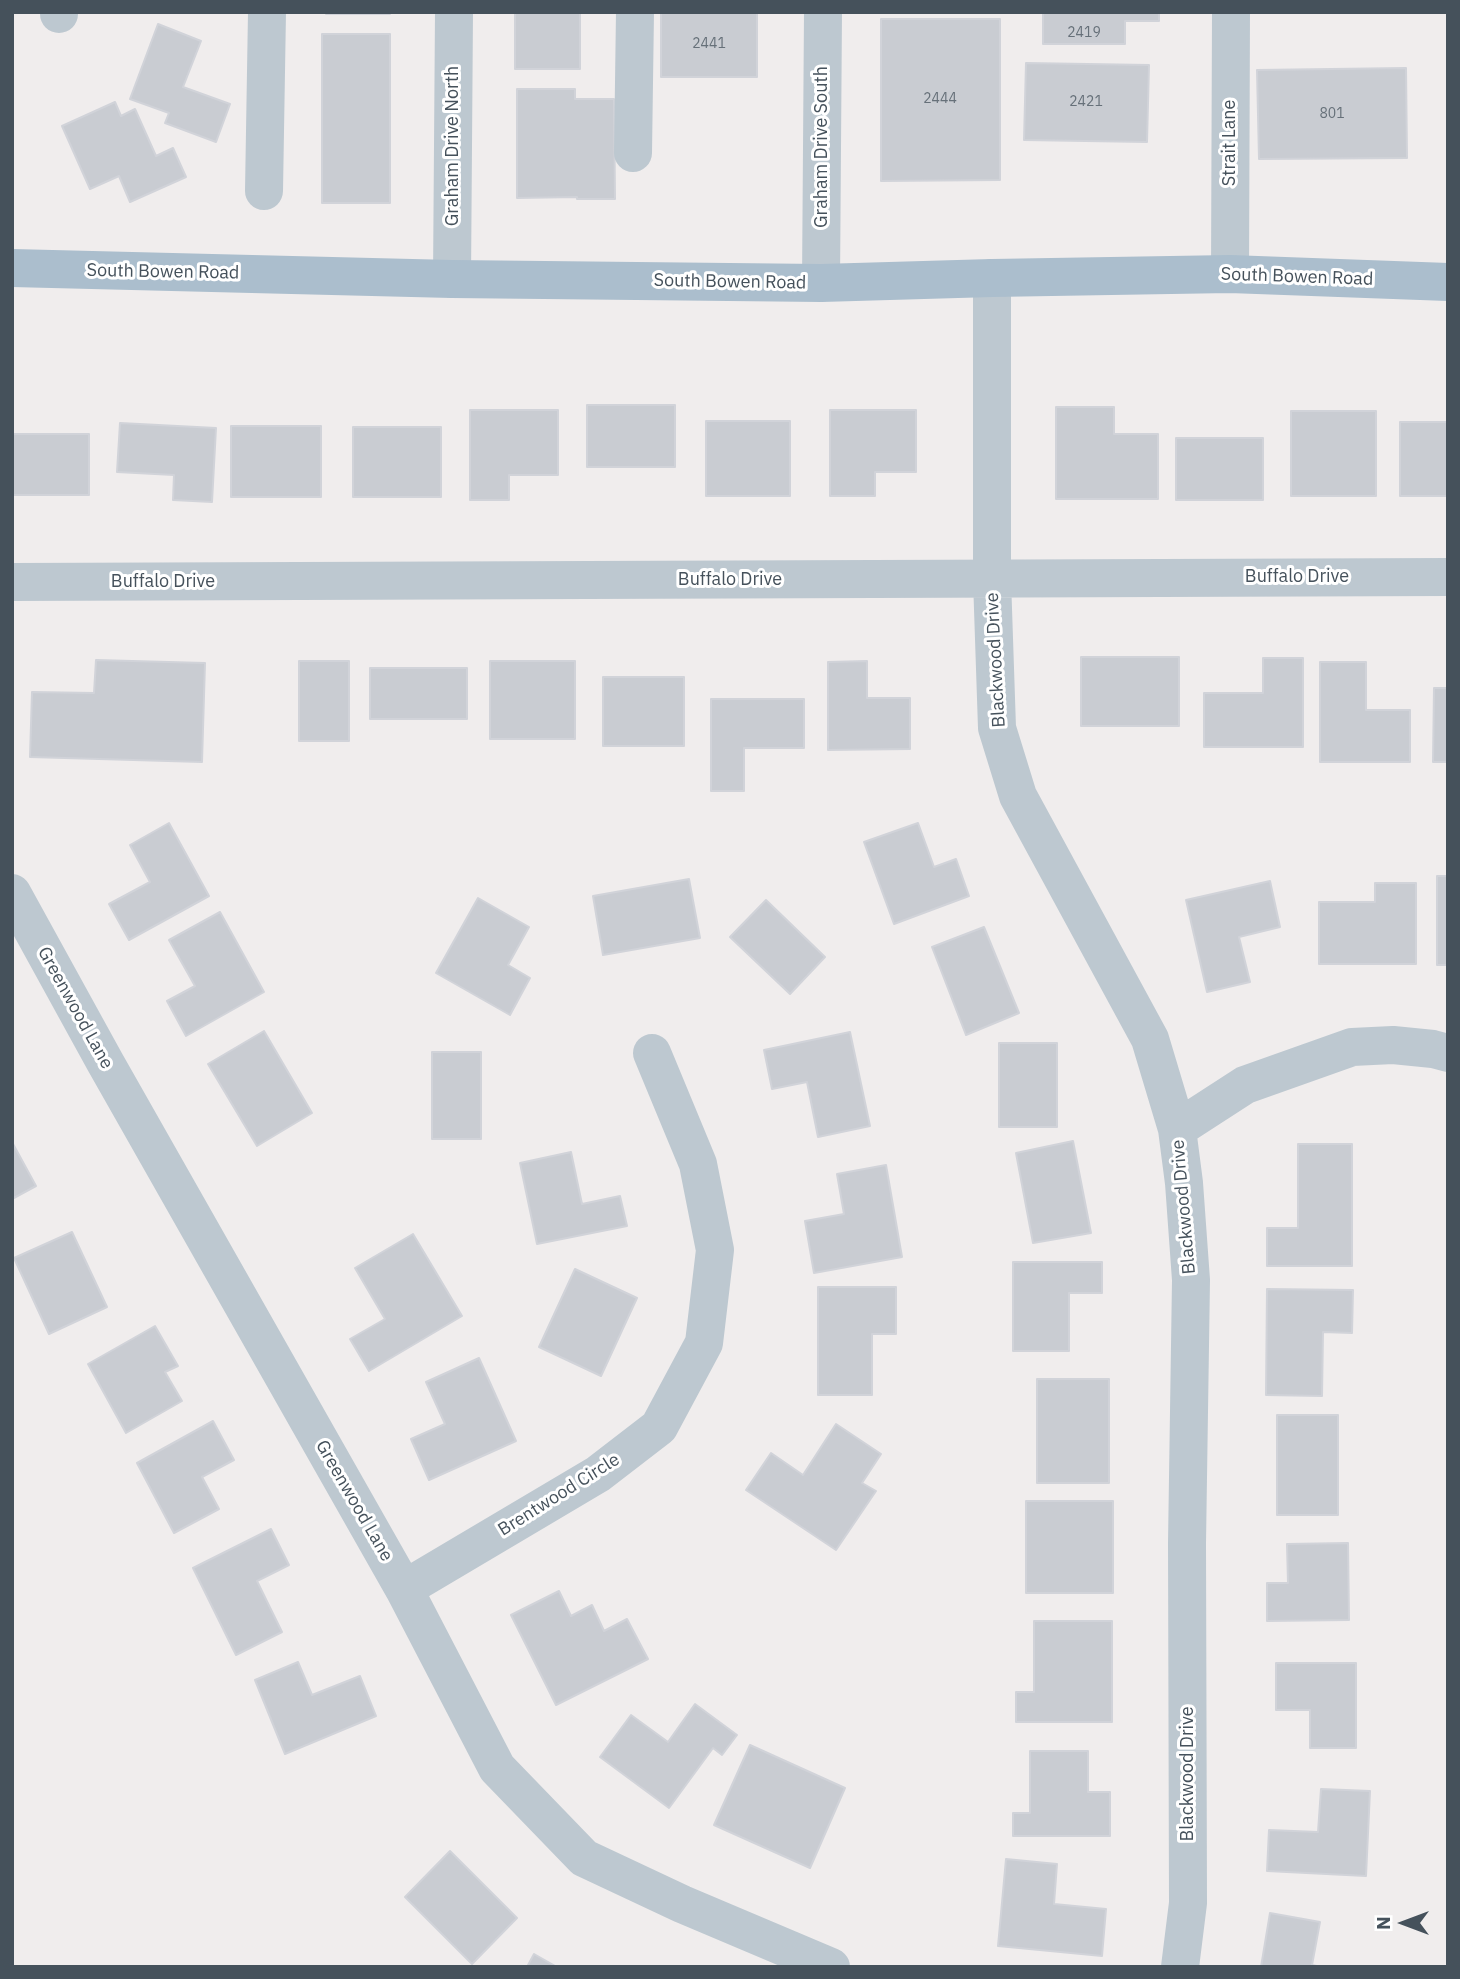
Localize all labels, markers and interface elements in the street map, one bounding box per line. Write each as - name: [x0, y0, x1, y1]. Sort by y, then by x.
- house number: 2419: [1067, 25, 1101, 41]
- house number: 2441: [692, 36, 726, 52]
- street label: Graham Drive North: [442, 66, 464, 226]
- street label: Graham Drive South: [811, 66, 833, 228]
- house number: 2444: [923, 91, 957, 107]
- house number: 2421: [1069, 94, 1103, 110]
- street label: Strait Lane: [1219, 100, 1241, 186]
- house number: 801: [1319, 106, 1345, 122]
- street label: South Bowen Road: [86, 260, 240, 284]
- street label: South Bowen Road: [1220, 264, 1374, 290]
- street label: South Bowen Road: [653, 270, 807, 294]
- street label: Buffalo Drive: [1245, 566, 1349, 588]
- street label: Buffalo Drive: [678, 569, 782, 591]
- street label: Buffalo Drive: [111, 571, 215, 593]
- street label: Blackwood Drive: [982, 592, 1010, 728]
- street label: Greenwood Lane: [33, 943, 117, 1073]
- street label: Blackwood Drive: [1167, 1139, 1201, 1275]
- street label: Greenwood Lane: [311, 1437, 397, 1565]
- street label: Brentwood Circle: [494, 1449, 624, 1541]
- street label: Blackwood Drive: [1177, 1706, 1199, 1842]
- north arrow: [1369, 1888, 1439, 1958]
- text: N: [1371, 1916, 1395, 1930]

